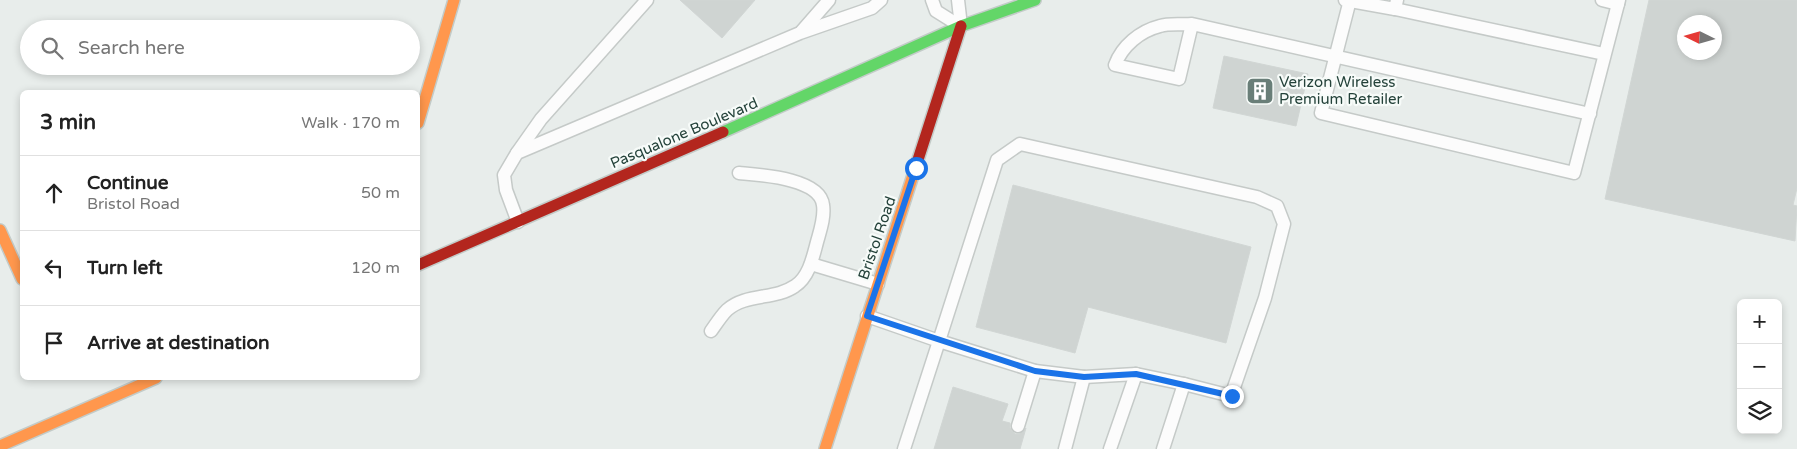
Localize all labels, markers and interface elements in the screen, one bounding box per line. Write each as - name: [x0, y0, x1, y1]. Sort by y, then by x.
- north arrow: [1677, 15, 1722, 60]
- search box: [20, 20, 420, 75]
- icon: search: [38, 34, 66, 62]
- text: Search here: [78, 37, 185, 59]
- place label: Verizon Wireless Premium Retailer: [1279, 73, 1403, 108]
- building icon: Verizon Wireless Premium Retailer: [1245, 76, 1275, 106]
- street label: Pasqualone Boulevard: [607, 94, 761, 172]
- text: 3 min: [40, 110, 96, 135]
- text: Walk · 170 m: [301, 113, 400, 133]
- route start: [905, 157, 928, 180]
- text: Continue: [87, 172, 169, 194]
- icon: ahead: [40, 179, 68, 207]
- text: 50 m: [361, 183, 400, 203]
- text: Bristol Road: [87, 194, 180, 214]
- street label: Bristol Road: [854, 194, 900, 282]
- icon: left: [40, 254, 68, 282]
- text: Turn left: [87, 257, 163, 279]
- text: 120 m: [351, 258, 400, 278]
- map controls: [1737, 299, 1782, 434]
- button: +: [1737, 299, 1782, 344]
- icon: arrive: [40, 329, 68, 357]
- text: Arrive at destination: [87, 332, 270, 354]
- button: −: [1737, 344, 1782, 389]
- route end: [1221, 385, 1244, 408]
- button: layers: [1737, 389, 1782, 434]

